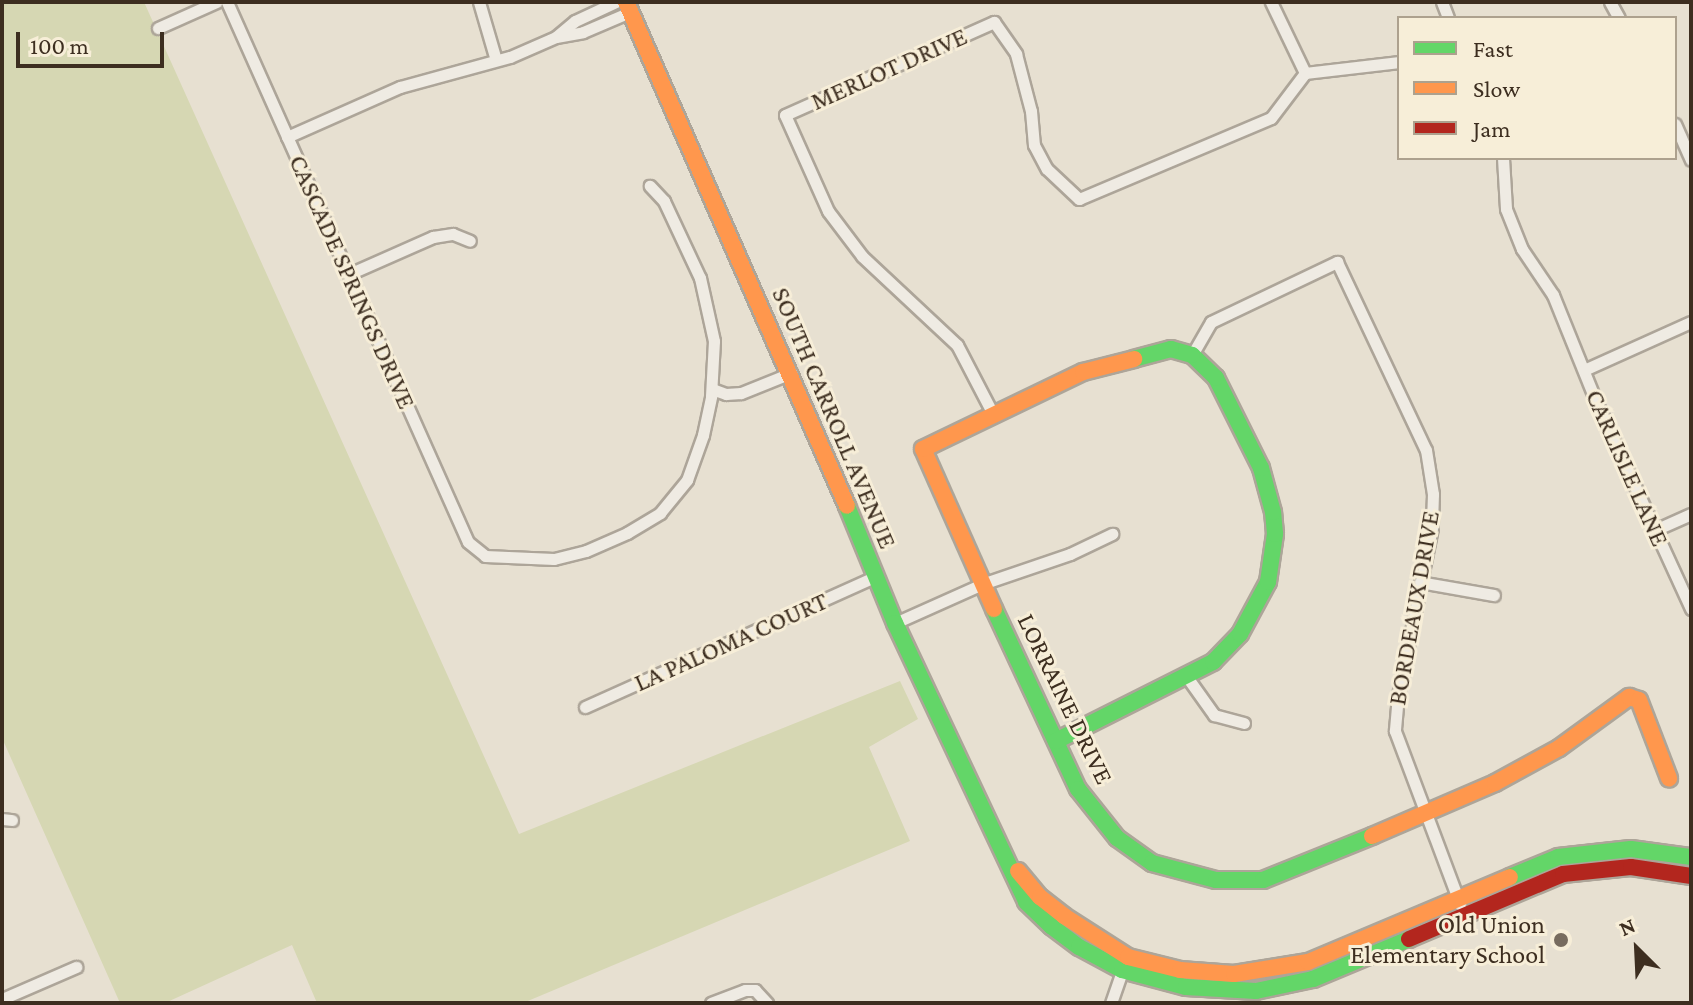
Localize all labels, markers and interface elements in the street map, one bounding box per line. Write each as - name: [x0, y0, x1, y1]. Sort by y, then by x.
- scale bar: [20, 16, 168, 66]
- legend: [1397, 16, 1677, 160]
- street label: MERLOT DRIVE: [806, 21, 972, 117]
- text: 100 m: [30, 32, 89, 59]
- text: Fast: [1473, 35, 1513, 62]
- text: Slow: [1473, 75, 1520, 102]
- text: Jam: [1473, 115, 1511, 142]
- street label: CASCADE SPRINGS DRIVE: [282, 150, 422, 414]
- street label: SOUTH CARROLL AVENUE: [765, 283, 903, 553]
- street label: CARLISLE LANE: [1579, 385, 1675, 551]
- street label: BORDEAUX DRIVE: [1382, 508, 1446, 708]
- street label: LA PALOMA COURT: [629, 585, 833, 699]
- street label: LORRAINE DRIVE: [1010, 609, 1120, 789]
- place label: Old Union Elementary School: [1350, 909, 1545, 970]
- north arrow: [1597, 909, 1677, 989]
- text: N: [1615, 912, 1639, 941]
- marker: Old Union Elementary School: [1552, 931, 1570, 949]

